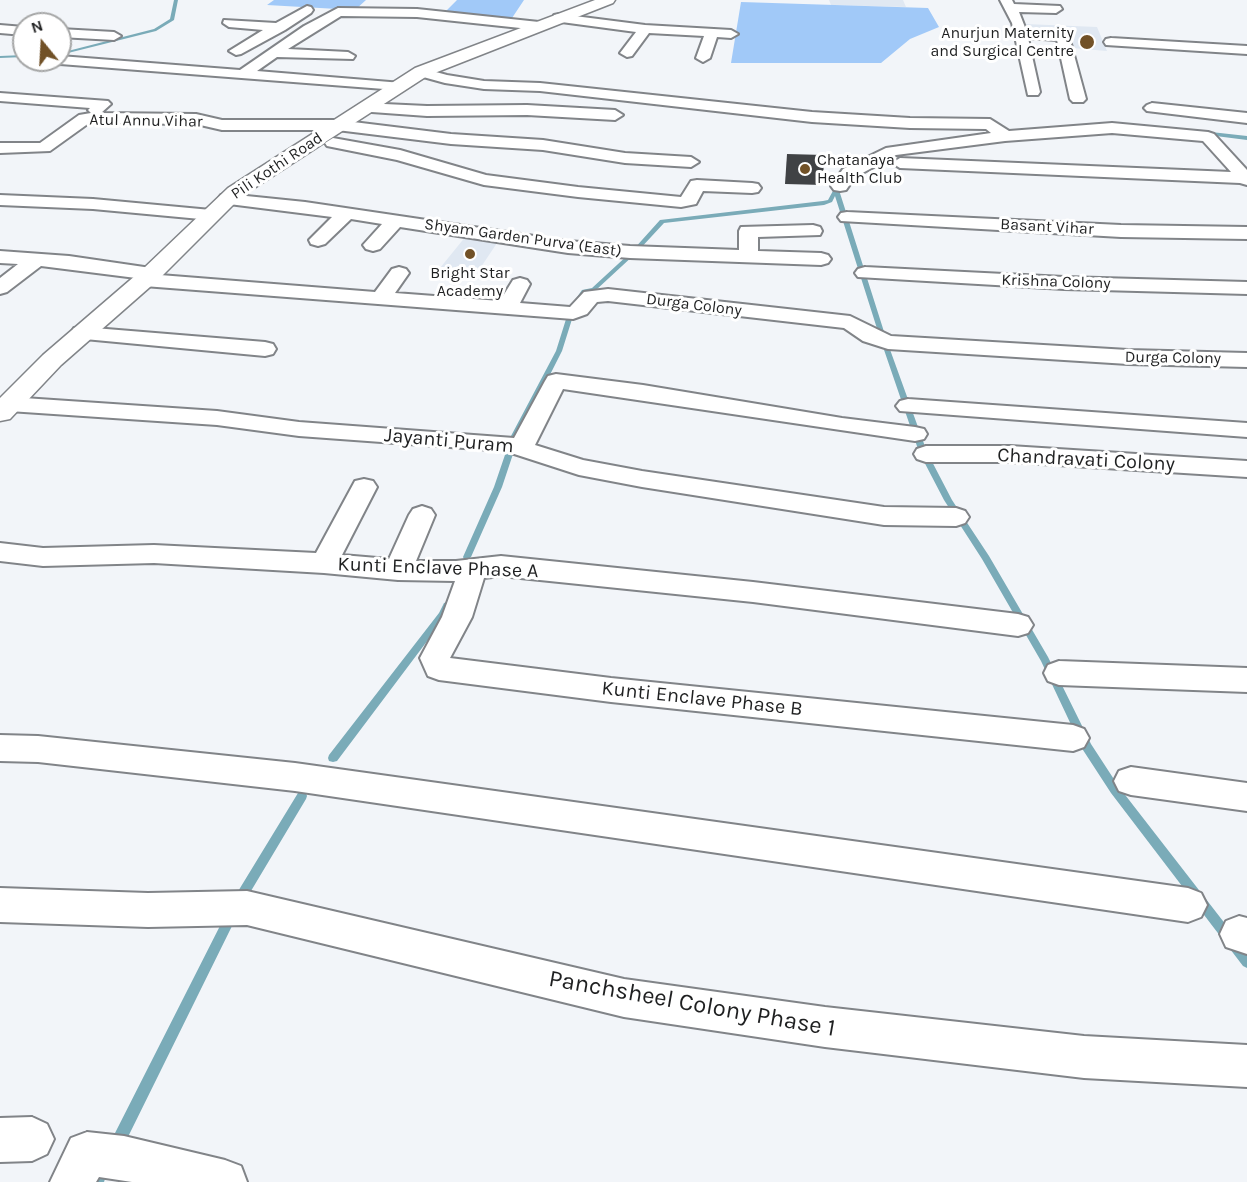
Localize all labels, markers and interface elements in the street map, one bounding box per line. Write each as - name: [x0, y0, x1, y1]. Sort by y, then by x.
- north arrow: [12, 12, 72, 72]
- text: N: [28, 16, 45, 37]
- place label: Anurjun Maternity and Surgical Centre: [931, 23, 1074, 61]
- marker: Anurjun Maternity and Surgical Centre: [1078, 33, 1096, 51]
- street label: Atul Annu Vihar: [89, 110, 203, 132]
- street label: Pili Kothi Road: [228, 128, 326, 204]
- place label: Chatanaya Health Club: [817, 150, 902, 188]
- marker: Chatanaya Health Club: [798, 162, 812, 176]
- street label: Shyam Garden Purva (East): [423, 215, 623, 261]
- street label: Basant Vihar: [1000, 215, 1094, 239]
- marker: Bright Star Academy: [463, 247, 477, 261]
- place label: Bright Star Academy: [430, 263, 510, 301]
- street label: Krishna Colony: [1001, 270, 1111, 294]
- street label: Durga Colony: [645, 290, 743, 320]
- street label: Durga Colony: [1125, 348, 1221, 368]
- street label: Jayanti Puram: [383, 423, 515, 459]
- street label: Chandravati Colony: [997, 443, 1175, 477]
- street label: Kunti Enclave Phase A: [337, 552, 539, 584]
- street label: Kunti Enclave Phase B: [600, 677, 804, 721]
- street label: Panchsheel Colony Phase 1: [546, 965, 838, 1043]

